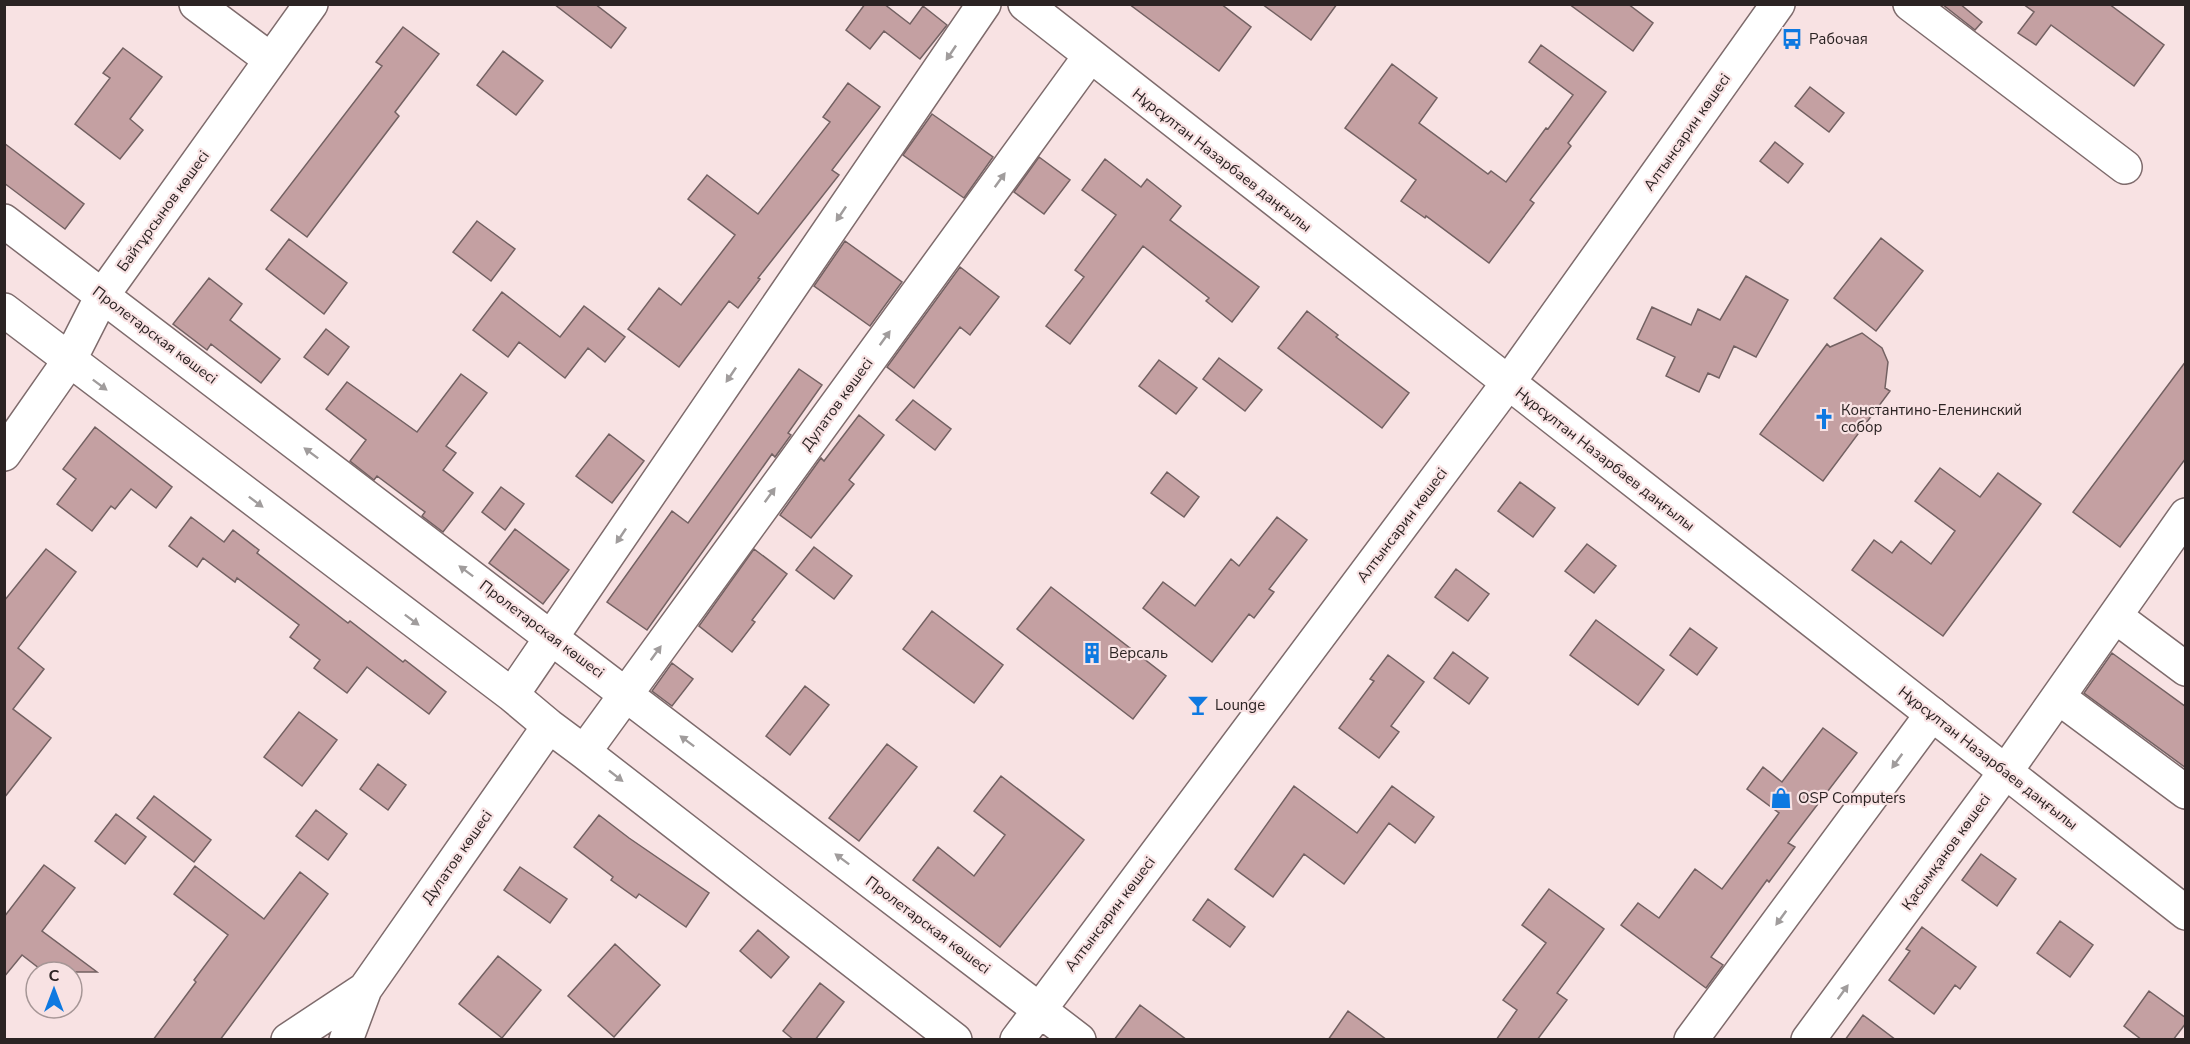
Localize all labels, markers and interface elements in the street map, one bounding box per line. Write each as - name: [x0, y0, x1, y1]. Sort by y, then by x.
- bus stop icon: Рабочая: [1780, 27, 1804, 51]
- place label: Рабочая: [1809, 29, 1868, 49]
- one-way arrow: [945, 44, 957, 60]
- street label: Алтынсарин көшесі: [1639, 69, 1735, 195]
- street label: Нұрсұлтан Назарбаев даңғылы: [1128, 84, 1316, 236]
- street label: Байтұрсынов көшесі: [112, 147, 214, 275]
- one-way arrow: [994, 172, 1006, 188]
- one-way arrow: [835, 205, 847, 221]
- street label: Пролетарская көшесі: [89, 282, 221, 388]
- one-way arrow: [879, 330, 891, 346]
- street label: Дулатов көшесі: [797, 354, 877, 454]
- one-way arrow: [725, 366, 737, 382]
- one-way arrow: [93, 378, 108, 390]
- street label: Нұрсұлтан Назарбаев даңғылы: [1511, 383, 1699, 535]
- place label: Константино-Еленинский собор: [1841, 400, 2022, 437]
- church icon: Константино-Еленинский собор: [1812, 407, 1836, 431]
- one-way arrow: [303, 448, 318, 460]
- street label: Алтынсарин көшесі: [1352, 464, 1452, 586]
- one-way arrow: [764, 488, 776, 503]
- one-way arrow: [248, 496, 264, 508]
- one-way arrow: [615, 527, 627, 543]
- one-way arrow: [458, 565, 474, 577]
- street label: Пролетарская көшесі: [476, 576, 608, 682]
- one-way arrow: [404, 613, 419, 625]
- building icon: Версаль: [1080, 641, 1104, 665]
- place label: Версаль: [1109, 643, 1168, 663]
- one-way arrow: [650, 646, 662, 662]
- street label: Нұрсұлтан Назарбаев даңғылы: [1894, 682, 2082, 834]
- bar icon: Lounge: [1186, 693, 1210, 717]
- place label: Lounge: [1215, 695, 1265, 715]
- one-way arrow: [680, 735, 695, 747]
- one-way arrow: [1891, 752, 1903, 768]
- one-way arrow: [609, 770, 624, 782]
- shop icon: OSP Computers: [1769, 786, 1793, 810]
- place label: OSP Computers: [1798, 788, 1906, 808]
- street label: Қасымқанов көшесі: [1897, 790, 1995, 914]
- street label: Дулатов көшесі: [417, 806, 497, 908]
- one-way arrow: [835, 853, 851, 865]
- street label: Алтынсарин көшесі: [1060, 853, 1160, 975]
- street label: Пролетарская көшесі: [862, 872, 994, 978]
- one-way arrow: [1775, 909, 1787, 925]
- north arrow: [24, 960, 84, 1020]
- text: С: [49, 965, 60, 987]
- one-way arrow: [1836, 985, 1848, 1000]

